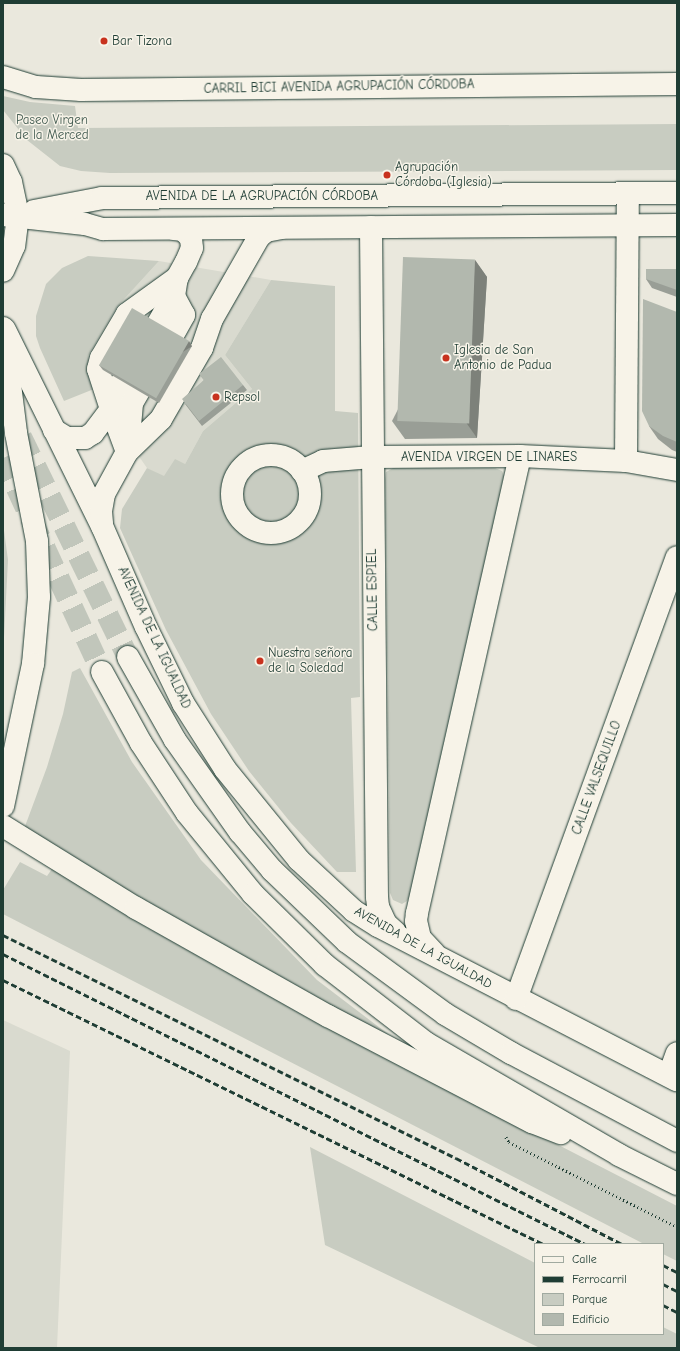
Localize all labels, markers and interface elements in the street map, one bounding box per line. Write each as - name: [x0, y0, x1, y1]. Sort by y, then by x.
- place label: Bar Tizona: [112, 33, 172, 49]
- marker: Bar Tizona: [99, 36, 109, 46]
- street label: CARRIL BICI AVENIDA AGRUPACIÓN CÓRDOBA: [204, 77, 474, 97]
- park label: Paseo Virgen de la Merced: [15, 113, 89, 144]
- place label: Agrupación Córdoba (Iglesia): [395, 160, 492, 191]
- marker: Agrupación Córdoba (Iglesia): [382, 170, 392, 180]
- street label: AVENIDA DE LA AGRUPACIÓN CÓRDOBA: [146, 188, 378, 204]
- place label: Iglesia de San Antonio de Padua: [454, 343, 552, 374]
- marker: Iglesia de San Antonio de Padua: [441, 353, 451, 363]
- place label: Repsol: [224, 389, 260, 405]
- marker: Repsol: [211, 392, 221, 402]
- street label: AVENIDA VIRGEN DE LINARES: [401, 449, 577, 465]
- street label: CALLE ESPIEL: [364, 549, 382, 631]
- street label: AVENIDA DE LA IGUALDAD: [114, 564, 194, 712]
- place label: Nuestra señora de la Soledad: [268, 646, 352, 677]
- marker: Nuestra señora de la Soledad: [255, 656, 265, 666]
- street label: CALLE VALSEQUILLO: [569, 719, 625, 837]
- street label: AVENIDA DE LA IGUALDAD: [351, 904, 495, 992]
- legend: [534, 1243, 664, 1335]
- text: Calle: [572, 1252, 597, 1266]
- text: Ferrocarril: [572, 1272, 627, 1286]
- text: Parque: [572, 1292, 607, 1306]
- text: Edificio: [572, 1312, 609, 1326]

